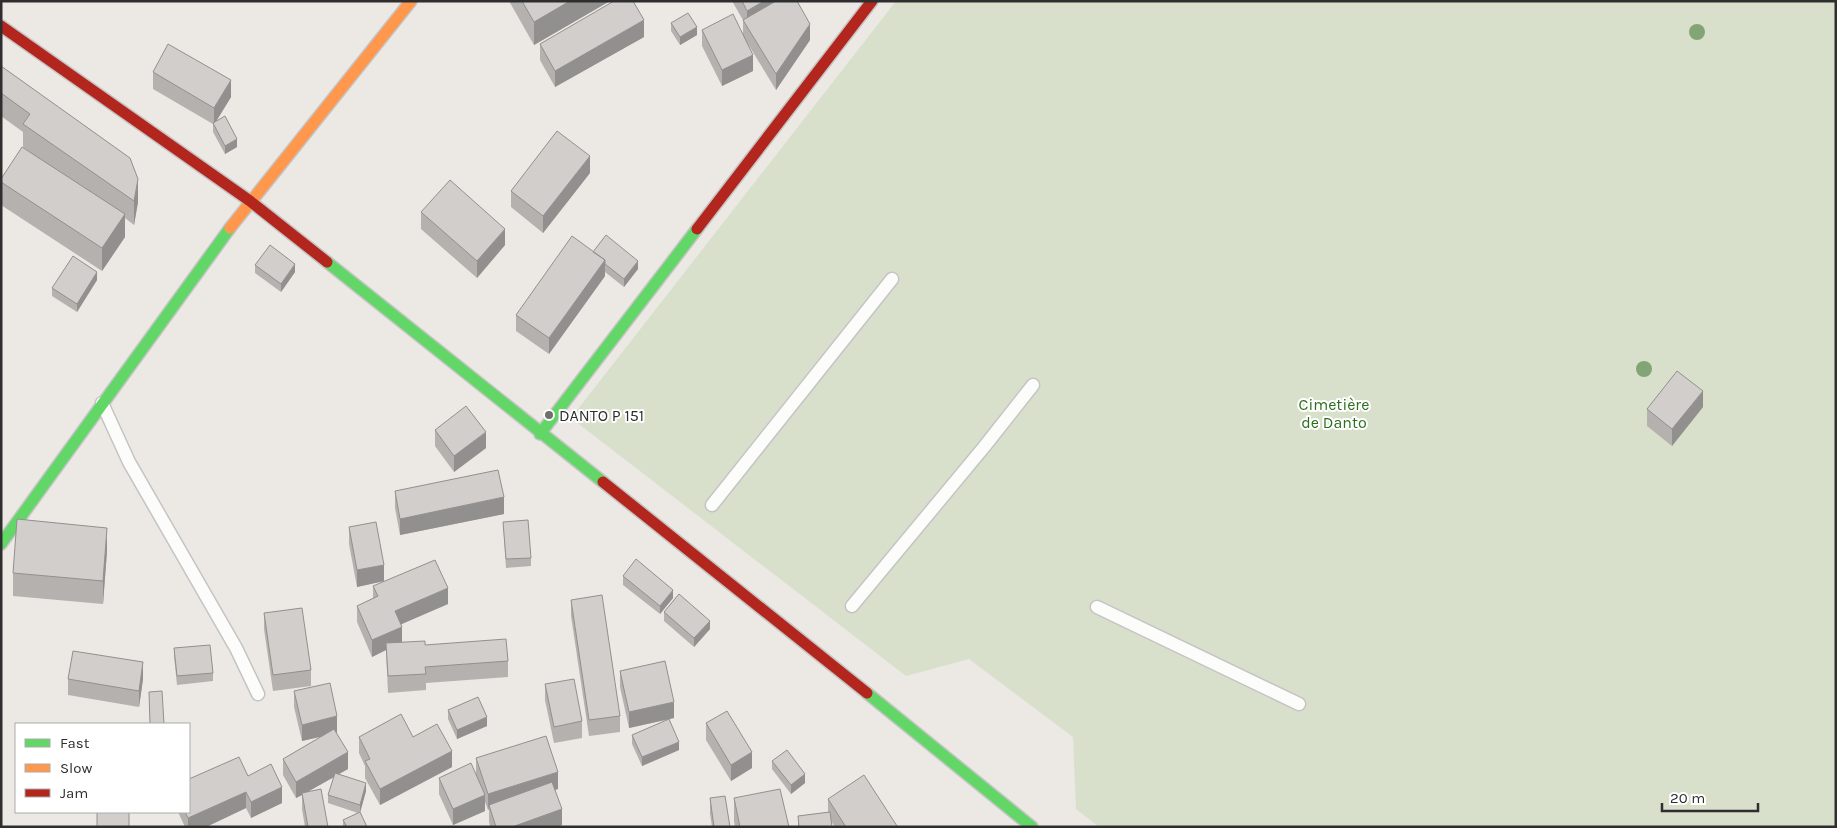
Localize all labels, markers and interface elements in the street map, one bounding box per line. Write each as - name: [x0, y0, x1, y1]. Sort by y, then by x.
- park label: Cimetière de Danto: [1299, 395, 1369, 432]
- place label: DANTO P 151: [559, 406, 644, 425]
- marker: DANTO P 151: [543, 409, 555, 421]
- legend: [15, 723, 190, 813]
- text: Fast: [60, 734, 90, 752]
- text: Slow: [60, 759, 92, 777]
- scale bar: [1662, 780, 1758, 812]
- text: Jam: [60, 784, 88, 802]
- text: 20 m: [1670, 789, 1705, 807]

